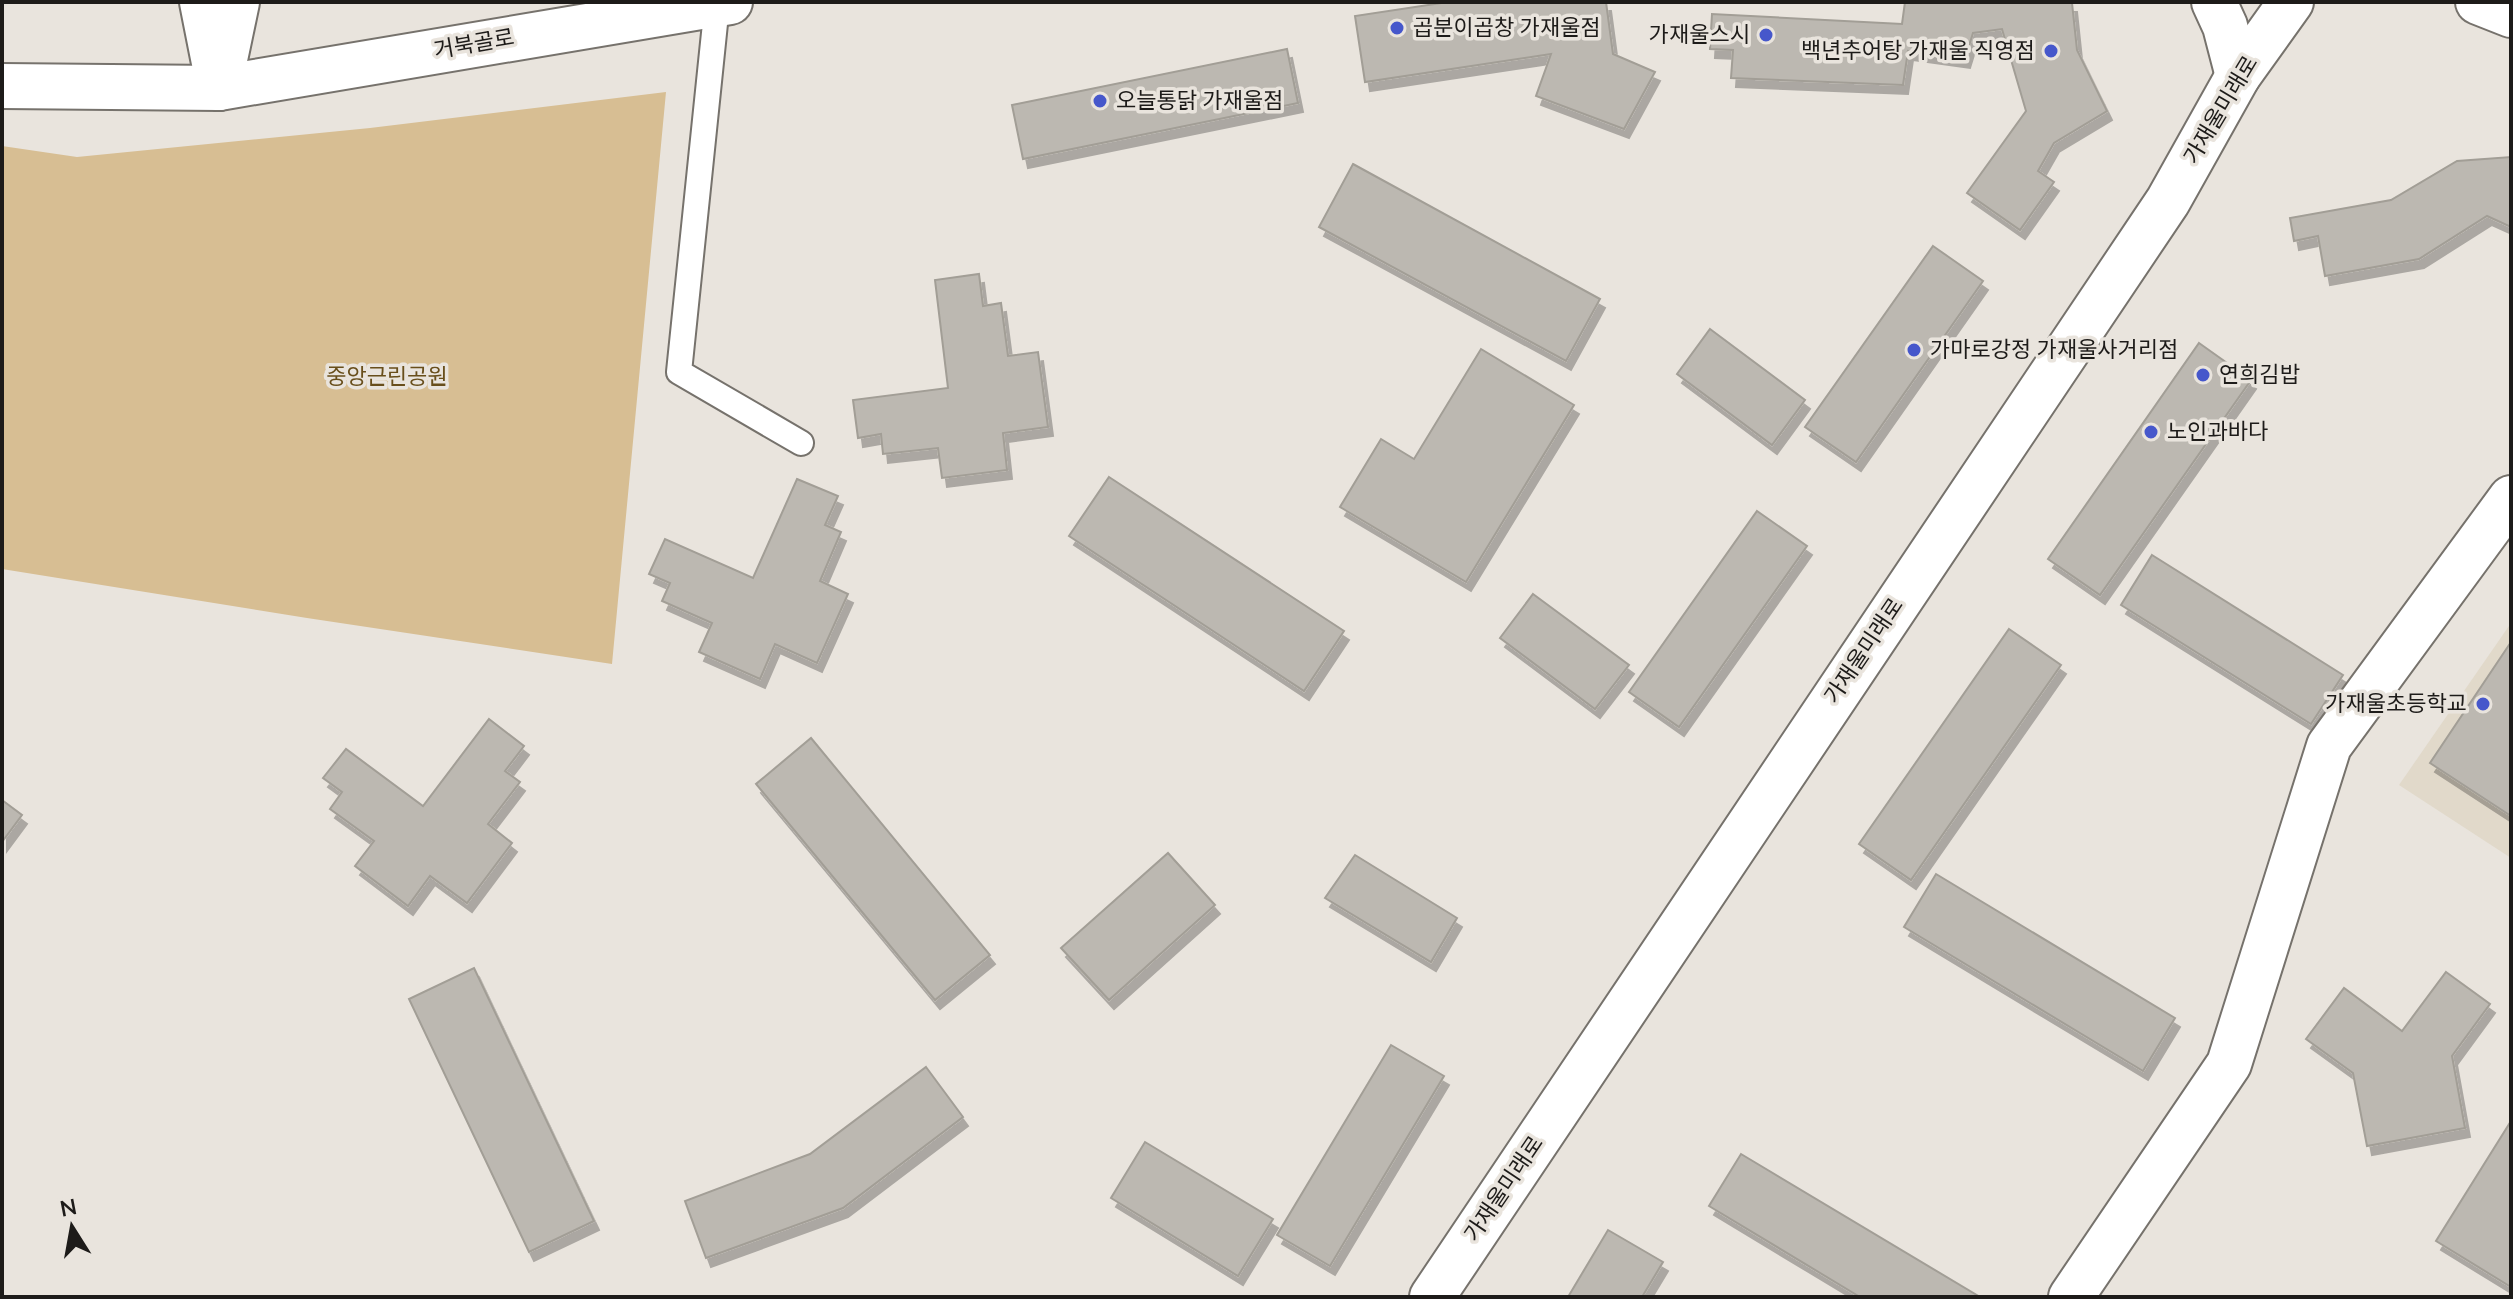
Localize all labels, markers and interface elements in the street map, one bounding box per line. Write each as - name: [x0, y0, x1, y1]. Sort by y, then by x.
- place label: 곱분이곱창 가재울점: [1413, 13, 1601, 43]
- marker: 곱분이곱창 가재울점: [1388, 19, 1406, 37]
- place label: 가재울스시: [1649, 20, 1750, 50]
- street label: 거북골로: [432, 22, 516, 66]
- marker: 가재울스시: [1757, 26, 1775, 44]
- place label: 백년추어탕 가재울 직영점: [1801, 36, 2035, 66]
- marker: 백년추어탕 가재울 직영점: [2042, 42, 2060, 60]
- street label: 가재울미래로: [2177, 50, 2265, 170]
- place label: 오늘통닭 가재울점: [1116, 86, 1284, 116]
- marker: 오늘통닭 가재울점: [1091, 92, 1109, 110]
- place label: 가마로강정 가재울사거리점: [1930, 335, 2179, 365]
- marker: 가마로강정 가재울사거리점: [1905, 341, 1923, 359]
- place label: 연희김밥: [2219, 360, 2300, 390]
- park label: 중앙근린공원: [326, 362, 448, 392]
- marker: 연희김밥: [2194, 366, 2212, 384]
- place label: 노인과바다: [2167, 417, 2268, 447]
- marker: 노인과바다: [2142, 423, 2160, 441]
- street label: 가재울미래로: [1818, 592, 1910, 710]
- place label: 가재울초등학교: [2325, 689, 2467, 719]
- marker: 가재울초등학교: [2474, 695, 2492, 713]
- street label: 가재울미래로: [1458, 1130, 1550, 1248]
- north arrow: [32, 1187, 112, 1267]
- text: N: [57, 1192, 79, 1225]

